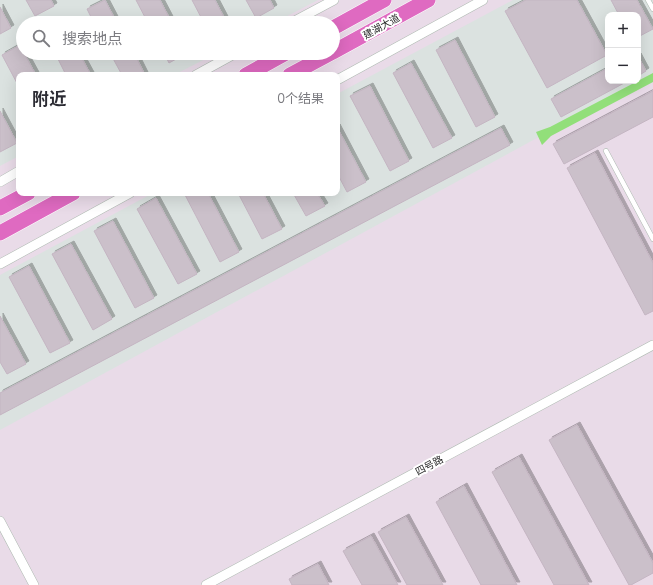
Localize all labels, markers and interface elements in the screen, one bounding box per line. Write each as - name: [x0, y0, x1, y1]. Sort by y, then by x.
- street label: 建湖大道: [361, 11, 402, 43]
- map controls: [605, 12, 641, 84]
- button: +: [605, 12, 641, 48]
- search box: [16, 16, 340, 60]
- icon: search: [30, 27, 52, 49]
- text: 搜索地点: [62, 29, 122, 49]
- button: −: [605, 48, 641, 84]
- text: 附近: [32, 88, 66, 111]
- text: 0个结果: [277, 90, 324, 108]
- street label: 四号路: [413, 453, 446, 479]

